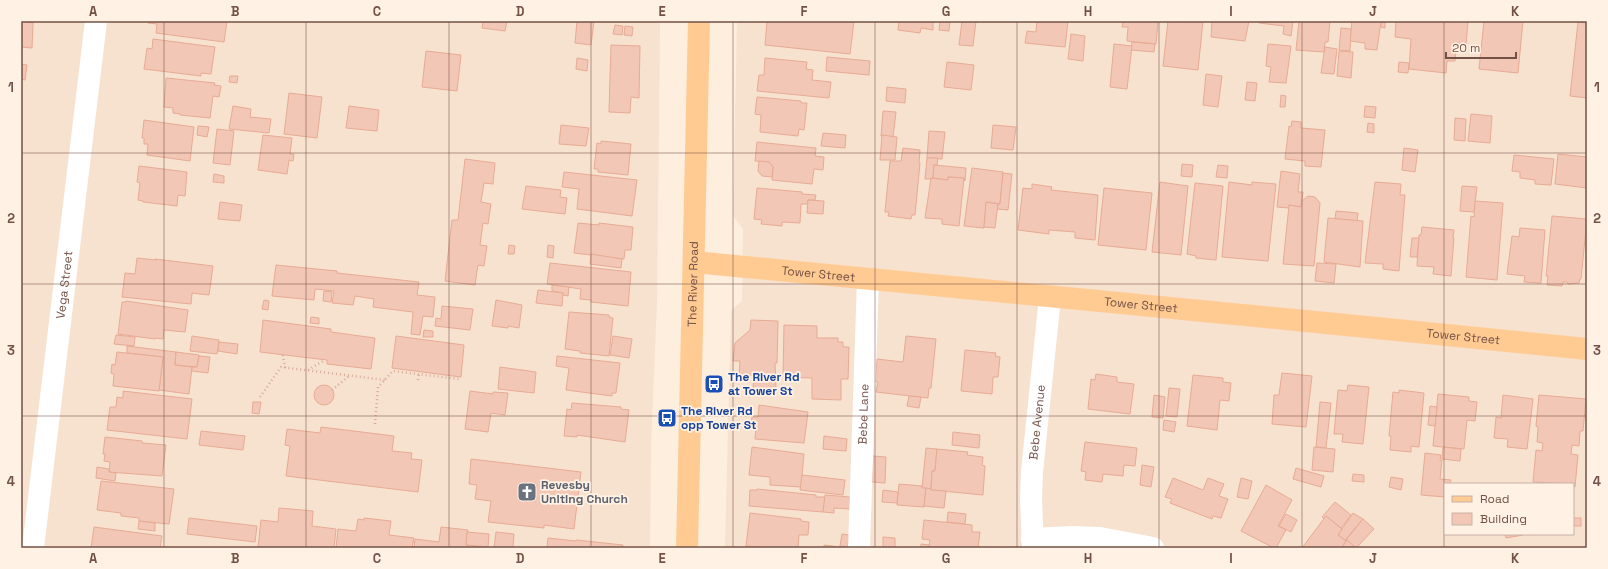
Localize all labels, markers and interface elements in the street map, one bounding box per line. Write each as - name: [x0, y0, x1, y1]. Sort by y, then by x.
- text: A: [89, 3, 98, 20]
- text: B: [231, 3, 240, 20]
- text: C: [373, 3, 381, 20]
- text: D: [516, 3, 525, 20]
- text: E: [658, 3, 666, 20]
- text: F: [801, 3, 808, 20]
- text: G: [942, 3, 950, 20]
- text: H: [1084, 3, 1092, 20]
- text: I: [1229, 3, 1233, 20]
- text: J: [1369, 3, 1377, 20]
- text: K: [1511, 3, 1520, 20]
- scale bar: [1446, 34, 1516, 60]
- text: 20 m: [1452, 40, 1480, 56]
- text: 1: [8, 79, 14, 96]
- text: 1: [1594, 79, 1600, 96]
- text: 2: [7, 210, 15, 227]
- text: 2: [1593, 210, 1601, 227]
- street label: The River Road: [684, 241, 702, 327]
- street label: Vega Street: [52, 250, 76, 320]
- street label: Tower Street: [781, 262, 856, 286]
- street label: Tower Street: [1103, 294, 1179, 317]
- street label: Tower Street: [1426, 325, 1501, 348]
- text: 3: [7, 342, 15, 359]
- text: 3: [1593, 342, 1601, 359]
- place label: The River Rd at Tower St: [728, 369, 800, 399]
- bus stop icon: The River Rd at Tower St: [703, 373, 725, 395]
- street label: Bebe Lane: [854, 383, 872, 445]
- street label: Bebe Avenue: [1025, 384, 1049, 461]
- place label: The River Rd opp Tower St: [681, 403, 756, 433]
- bus stop icon: The River Rd opp Tower St: [656, 407, 678, 429]
- text: 4: [7, 473, 15, 490]
- text: 4: [1593, 473, 1601, 490]
- place label: Revesby Uniting Church: [541, 477, 628, 507]
- church icon: Revesby Uniting Church: [516, 481, 538, 503]
- legend: [1444, 483, 1574, 535]
- text: Road: [1480, 491, 1509, 507]
- text: Building: [1480, 511, 1527, 527]
- text: A: [89, 550, 98, 567]
- text: B: [231, 550, 240, 567]
- text: C: [373, 550, 381, 567]
- text: D: [516, 550, 525, 567]
- text: E: [658, 550, 666, 567]
- text: F: [801, 550, 808, 567]
- text: G: [942, 550, 950, 567]
- text: H: [1084, 550, 1092, 567]
- text: I: [1229, 550, 1233, 567]
- text: J: [1369, 550, 1377, 567]
- text: K: [1511, 550, 1520, 567]

